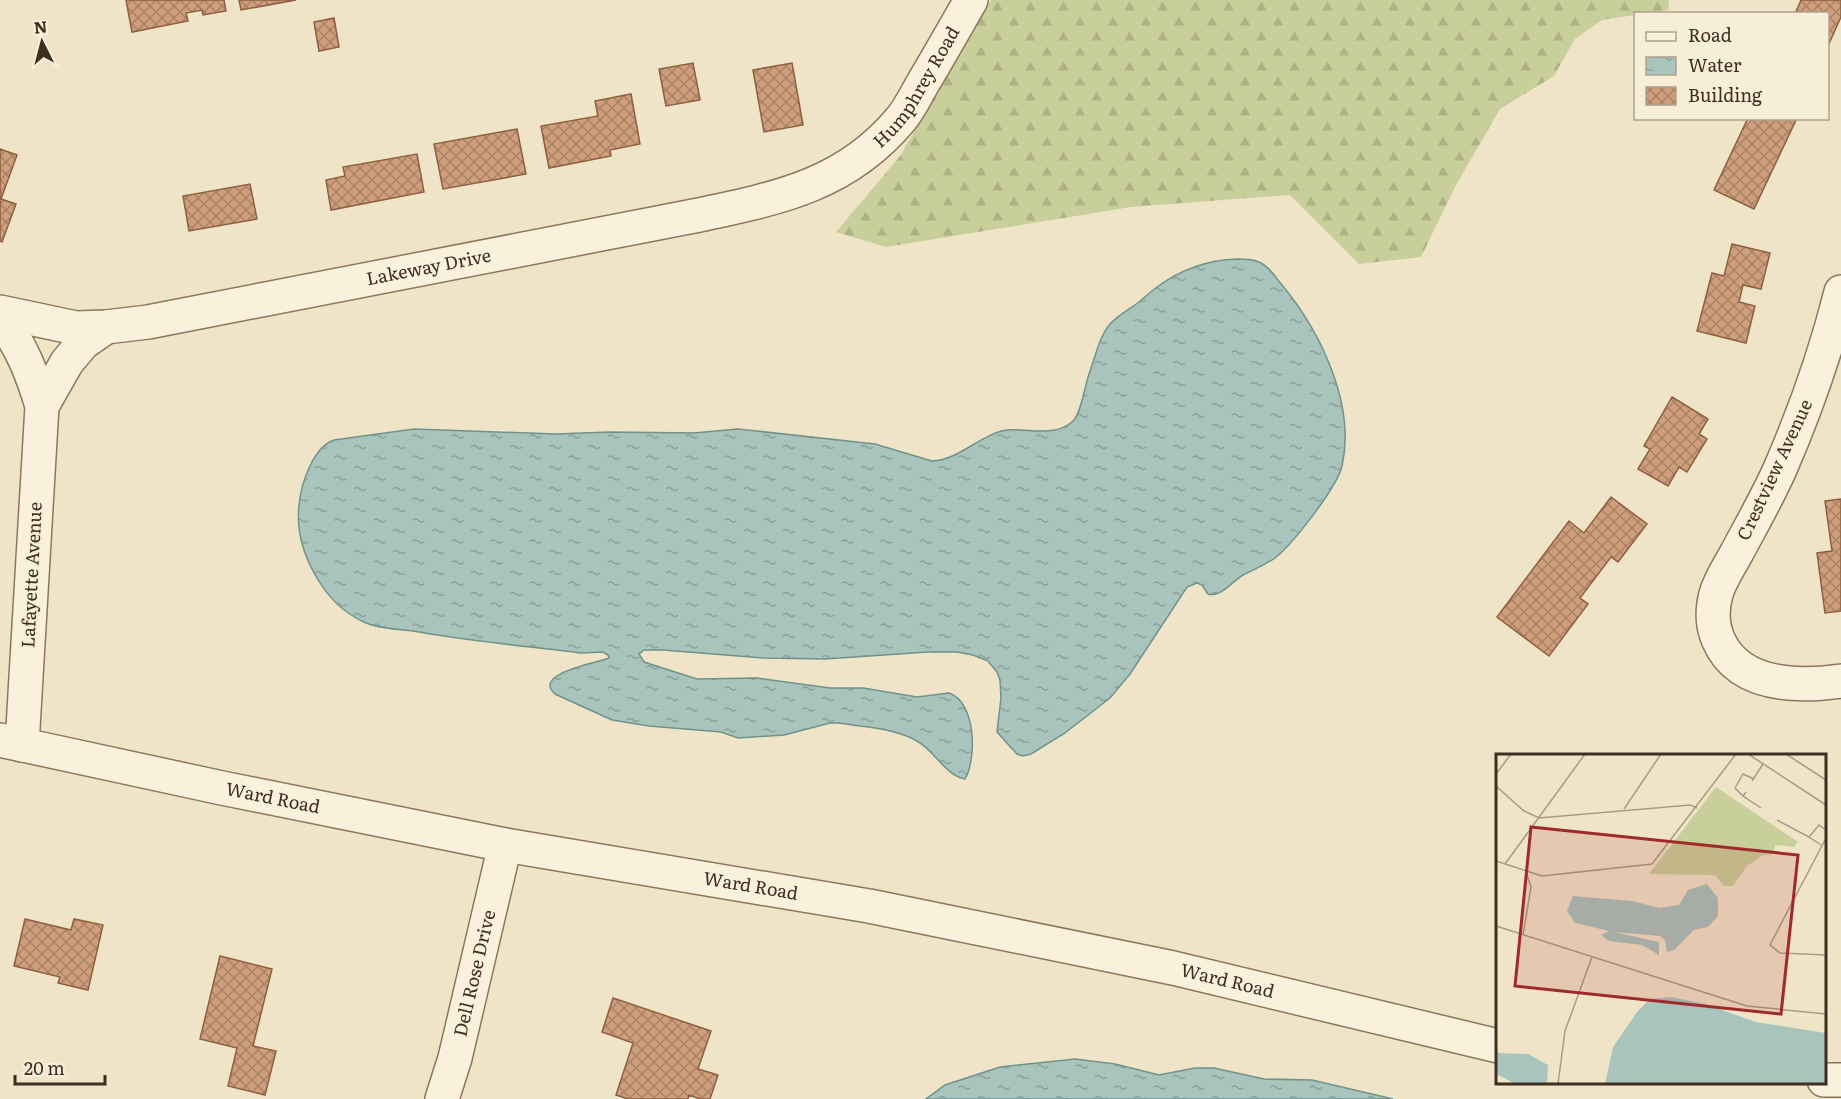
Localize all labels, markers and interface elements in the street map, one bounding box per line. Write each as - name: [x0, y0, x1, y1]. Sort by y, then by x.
- north arrow: [12, 12, 72, 72]
- legend: [1634, 12, 1829, 120]
- text: N: [32, 13, 48, 39]
- street label: Humphrey Road: [866, 21, 965, 153]
- text: Road: [1688, 21, 1732, 48]
- text: Water: [1688, 51, 1742, 78]
- text: Building: [1688, 81, 1763, 108]
- street label: Lakeway Drive: [364, 241, 493, 291]
- street label: Crestview Avenue: [1729, 394, 1818, 545]
- street label: Lafayette Avenue: [13, 501, 48, 649]
- inset map: [1496, 754, 1826, 1084]
- street label: Ward Road: [224, 774, 323, 819]
- street label: Ward Road: [702, 863, 800, 906]
- street label: Dell Rose Drive: [445, 907, 501, 1039]
- street label: Ward Road: [1178, 955, 1277, 1004]
- scale bar: [15, 1048, 105, 1086]
- text: 20 m: [24, 1054, 65, 1081]

